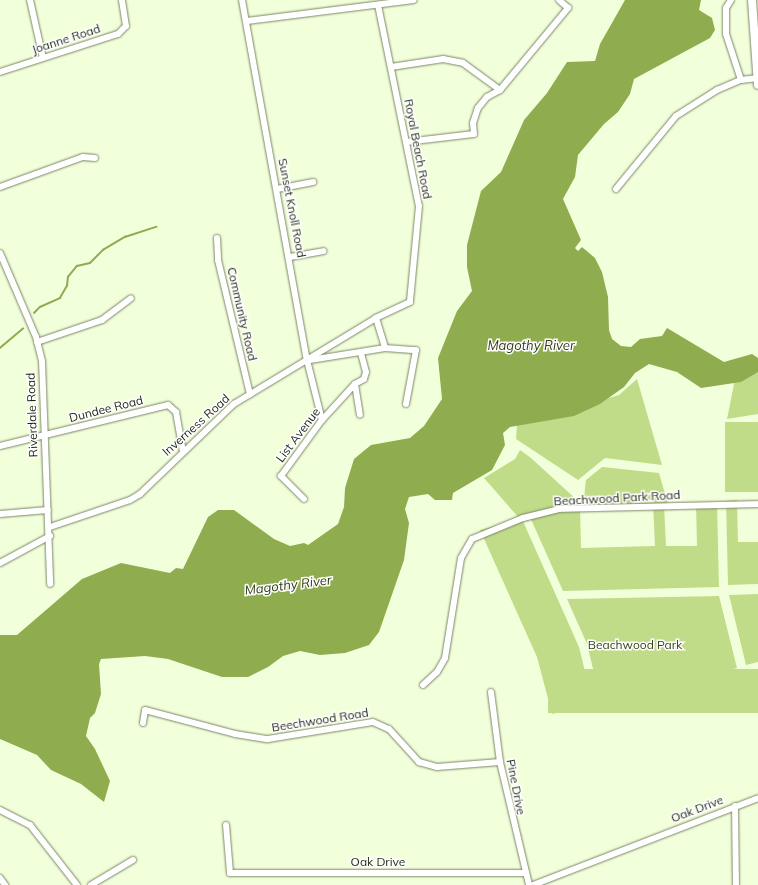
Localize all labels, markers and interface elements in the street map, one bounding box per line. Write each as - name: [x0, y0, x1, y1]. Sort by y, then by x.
- street label: Joanne Road: [30, 21, 102, 57]
- street label: Royal Beach Road: [401, 98, 435, 200]
- street label: Sunset Knoll Road: [275, 157, 309, 259]
- street label: Community Road: [224, 266, 260, 362]
- water label: Magothy River: [487, 337, 575, 353]
- street label: Riverdale Road: [23, 372, 41, 458]
- street label: Inverness Road: [160, 391, 232, 459]
- street label: Dundee Road: [68, 393, 144, 425]
- street label: List Avenue: [273, 405, 323, 465]
- street label: Beachwood Park Road: [553, 487, 681, 509]
- water label: Magothy River: [244, 572, 332, 598]
- park label: Beachwood Park: [588, 638, 682, 652]
- street label: Beechwood Road: [271, 705, 369, 735]
- street label: Pine Drive: [504, 758, 528, 816]
- street label: Oak Drive: [669, 792, 725, 826]
- street label: Oak Drive: [351, 855, 405, 869]

